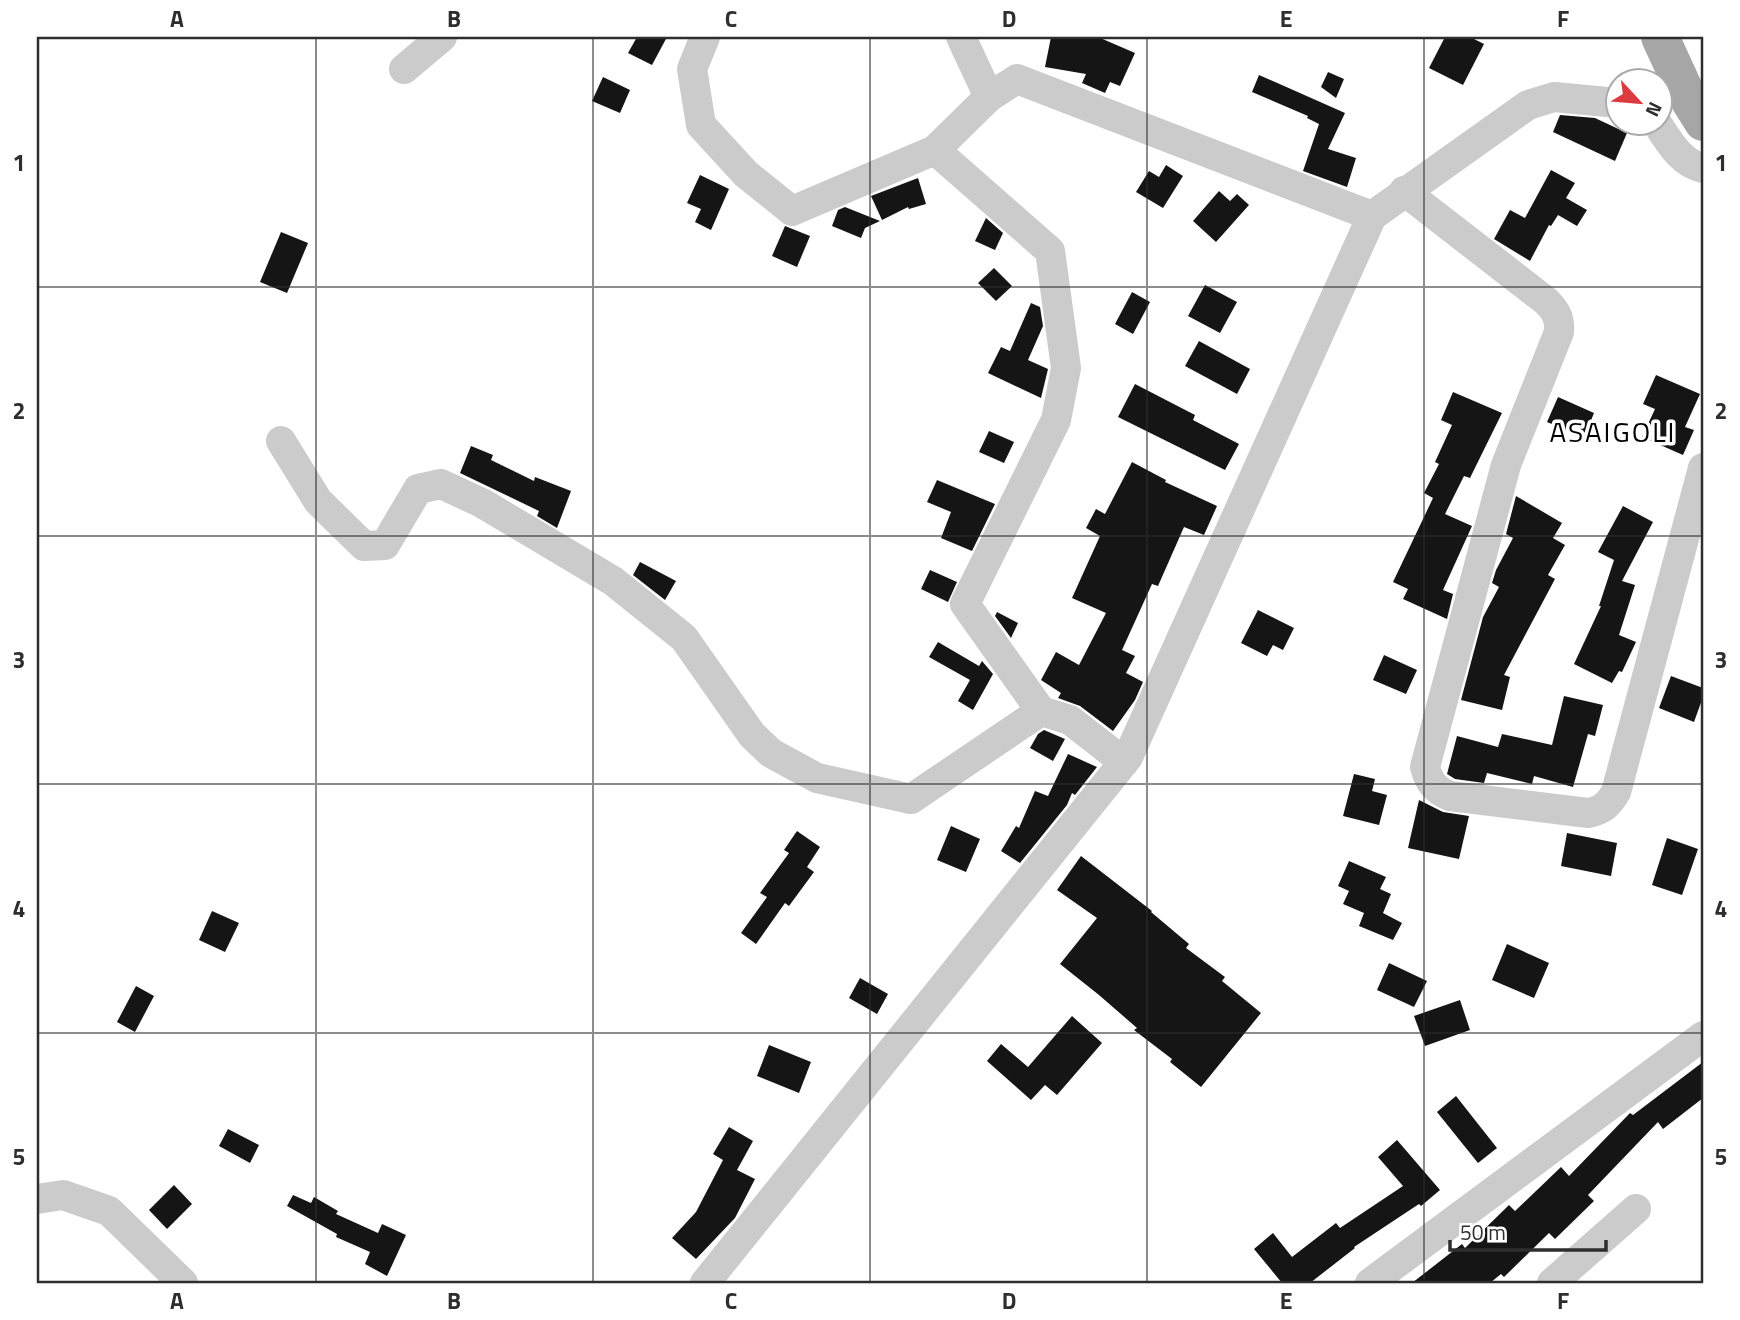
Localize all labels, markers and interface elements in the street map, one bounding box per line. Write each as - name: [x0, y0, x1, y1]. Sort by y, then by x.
- text: A: [170, 1, 184, 36]
- text: B: [447, 1, 461, 36]
- text: C: [725, 1, 737, 36]
- text: D: [1002, 1, 1016, 36]
- text: E: [1280, 1, 1292, 36]
- text: F: [1557, 1, 1569, 36]
- north arrow: [1604, 66, 1674, 136]
- text: N: [1639, 97, 1671, 122]
- text: 1: [13, 145, 25, 180]
- text: 1: [1715, 145, 1727, 180]
- text: 2: [13, 393, 25, 428]
- text: 2: [1715, 393, 1727, 428]
- district label: ASAIGOLI: [1550, 410, 1677, 453]
- text: 3: [13, 642, 25, 677]
- text: 3: [1715, 642, 1727, 677]
- text: 4: [13, 891, 25, 926]
- text: 4: [1715, 891, 1727, 926]
- text: 5: [13, 1139, 25, 1174]
- text: 5: [1715, 1139, 1727, 1174]
- scale bar: [1450, 1208, 1605, 1252]
- text: 50 m: [1460, 1216, 1506, 1248]
- text: A: [170, 1283, 184, 1318]
- text: B: [447, 1283, 461, 1318]
- text: C: [725, 1283, 737, 1318]
- text: D: [1002, 1283, 1016, 1318]
- text: E: [1280, 1283, 1292, 1318]
- text: F: [1557, 1283, 1569, 1318]

